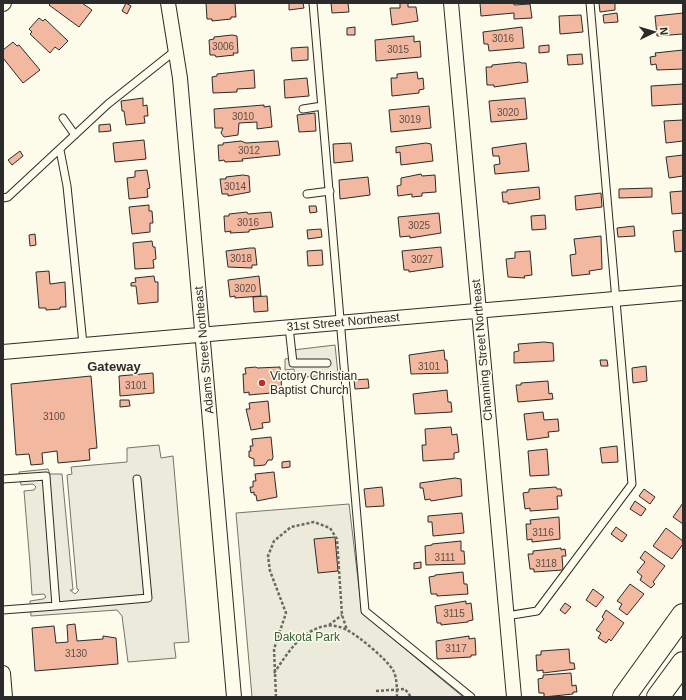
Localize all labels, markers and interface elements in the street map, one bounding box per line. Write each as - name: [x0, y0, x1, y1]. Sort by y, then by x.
- north arrow: [634, 12, 674, 52]
- text: N: [658, 27, 670, 36]
- house number: 3016: [492, 33, 515, 44]
- house number: 3006: [212, 41, 235, 52]
- house number: 3015: [387, 44, 410, 55]
- house number: 3020: [497, 107, 520, 118]
- house number: 3010: [232, 111, 255, 122]
- house number: 3019: [399, 114, 422, 125]
- house number: 3012: [238, 145, 261, 156]
- house number: 3014: [224, 181, 247, 192]
- house number: 3016: [237, 217, 260, 228]
- house number: 3025: [408, 220, 431, 231]
- house number: 3018: [230, 253, 253, 264]
- house number: 3027: [411, 254, 434, 265]
- street label: Channing Street Northeast: [469, 278, 495, 421]
- house number: 3020: [234, 283, 257, 294]
- street label: Adams Street Northeast: [191, 285, 217, 414]
- street label: 31st Street Northeast: [286, 310, 401, 334]
- district label: Gateway: [87, 359, 142, 374]
- house number: 3101: [418, 361, 441, 372]
- place label: Victory Christian Baptist Church: [270, 369, 357, 397]
- marker: Victory Christian Baptist Church: [257, 378, 267, 388]
- house number: 3101: [125, 380, 148, 391]
- house number: 3100: [43, 411, 66, 422]
- house number: 3116: [532, 527, 554, 538]
- house number: 3111: [435, 552, 456, 563]
- house number: 3118: [535, 558, 557, 569]
- house number: 3115: [443, 608, 465, 619]
- park label: Dakota Park: [274, 630, 341, 644]
- house number: 3117: [445, 643, 467, 654]
- house number: 3130: [65, 648, 88, 659]

